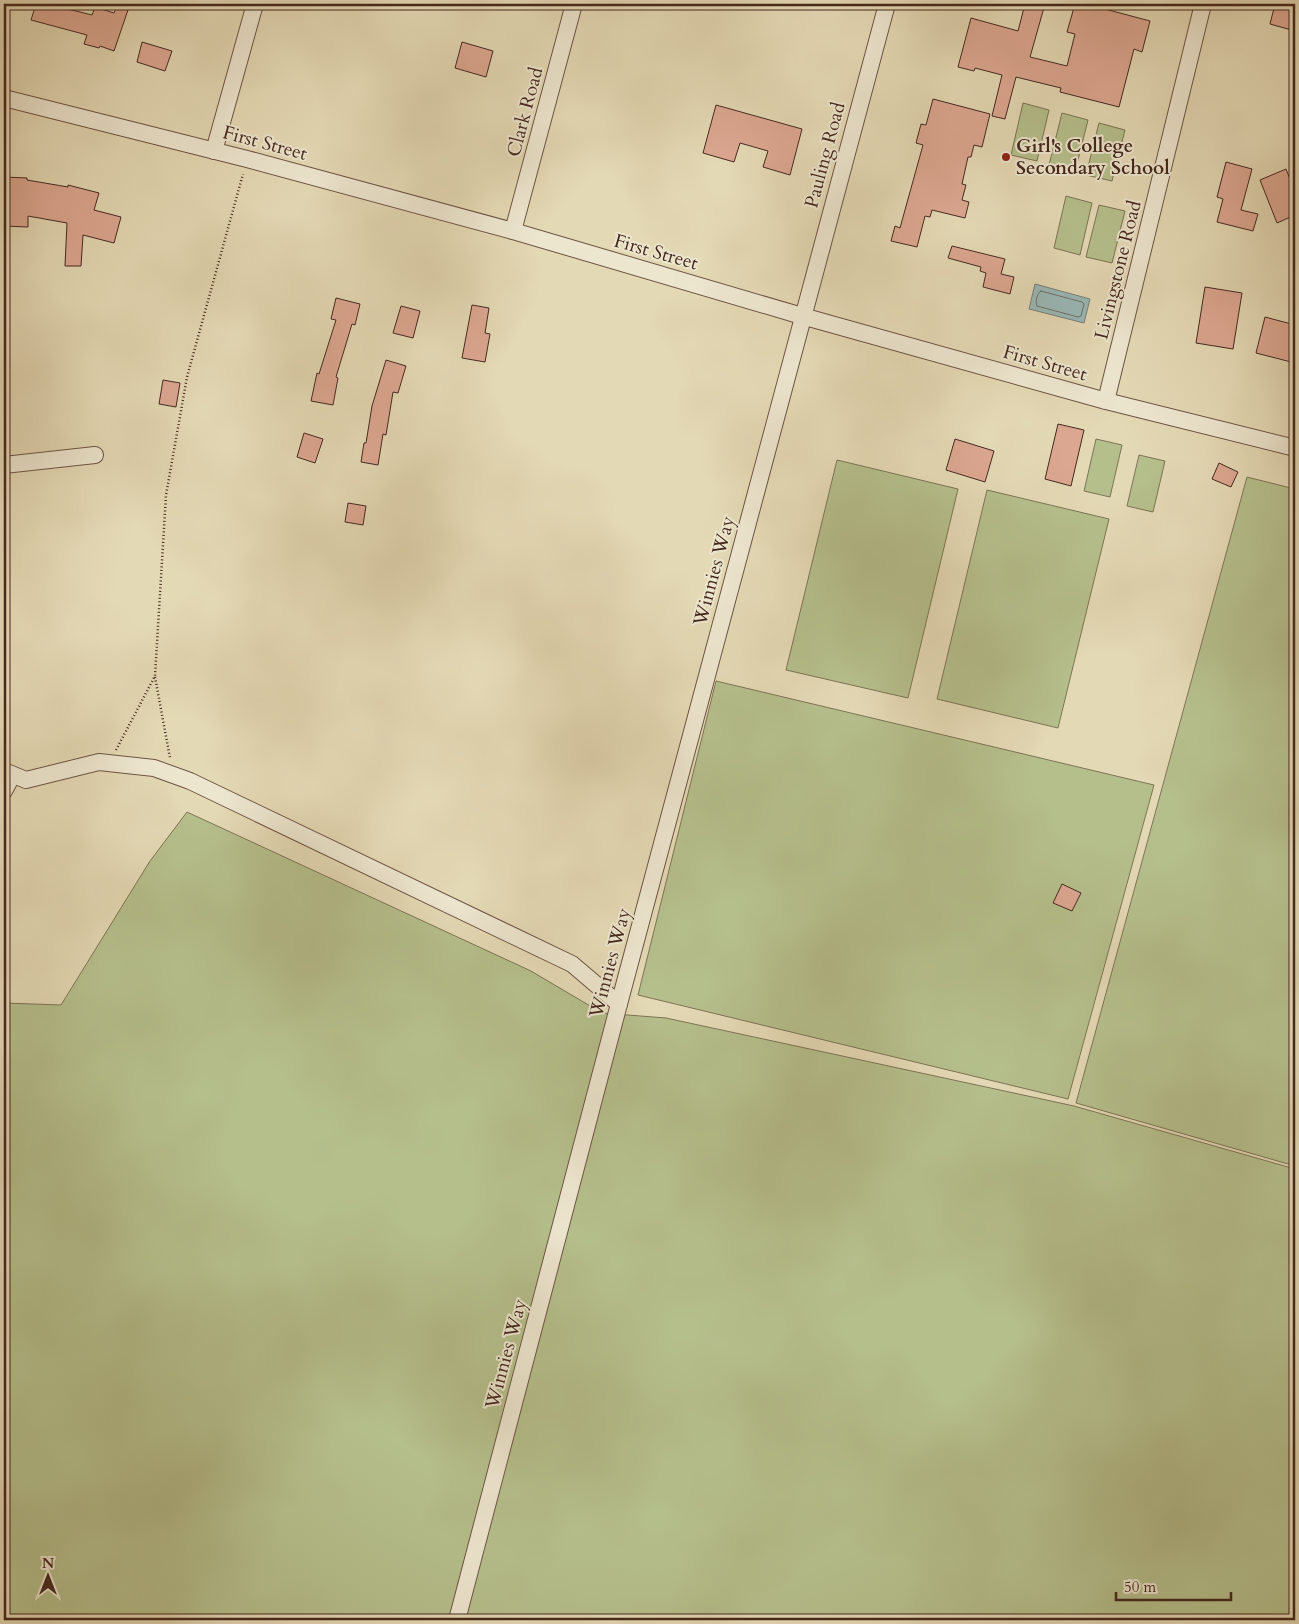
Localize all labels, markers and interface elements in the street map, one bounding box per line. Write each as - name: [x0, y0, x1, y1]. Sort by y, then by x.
- street label: Clark Road: [501, 64, 549, 160]
- street label: Pauling Road: [798, 99, 852, 211]
- street label: First Street: [220, 119, 310, 167]
- place label: Girl's College Secondary School: [1016, 133, 1170, 181]
- marker: Girl's College Secondary School: [1000, 151, 1012, 163]
- street label: Livingstone Road: [1088, 198, 1148, 342]
- street label: First Street: [611, 228, 701, 276]
- street label: First Street: [1000, 339, 1090, 387]
- street label: Winnies Way: [687, 513, 741, 630]
- street label: Winnies Way: [583, 905, 637, 1022]
- street label: Winnies Way: [479, 1296, 533, 1413]
- north arrow: [22, 1552, 72, 1602]
- text: N: [42, 1554, 54, 1573]
- scale bar: [1116, 1569, 1232, 1601]
- text: 50 m: [1124, 1577, 1156, 1597]

